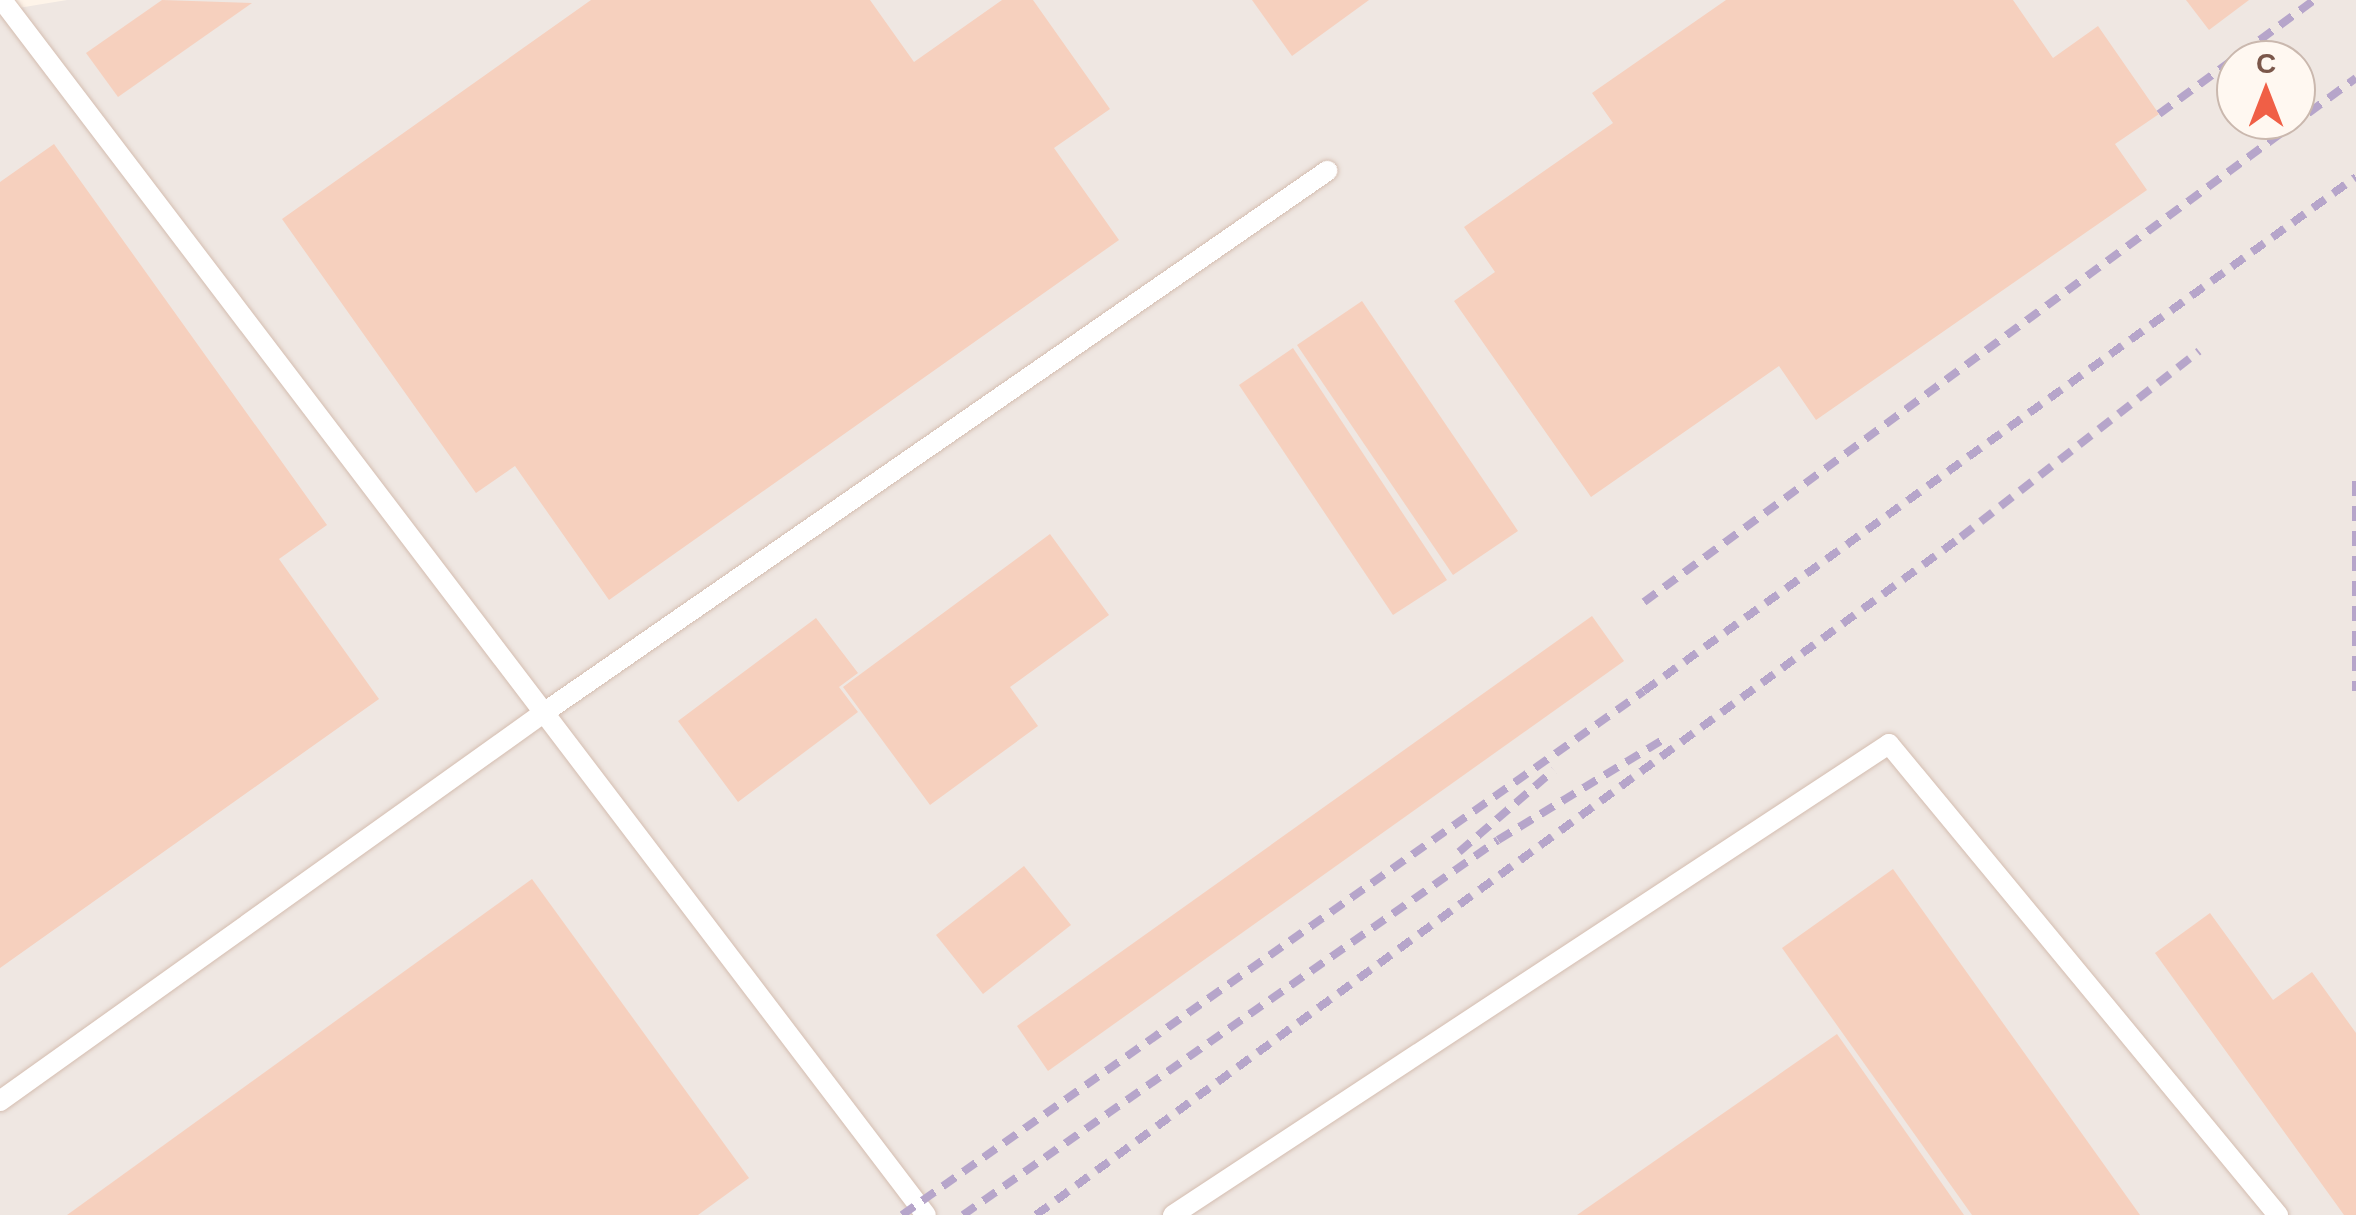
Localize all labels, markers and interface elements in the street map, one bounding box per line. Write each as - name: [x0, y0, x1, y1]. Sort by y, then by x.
- north arrow: [2216, 40, 2316, 140]
- text: С: [2256, 45, 2276, 79]

